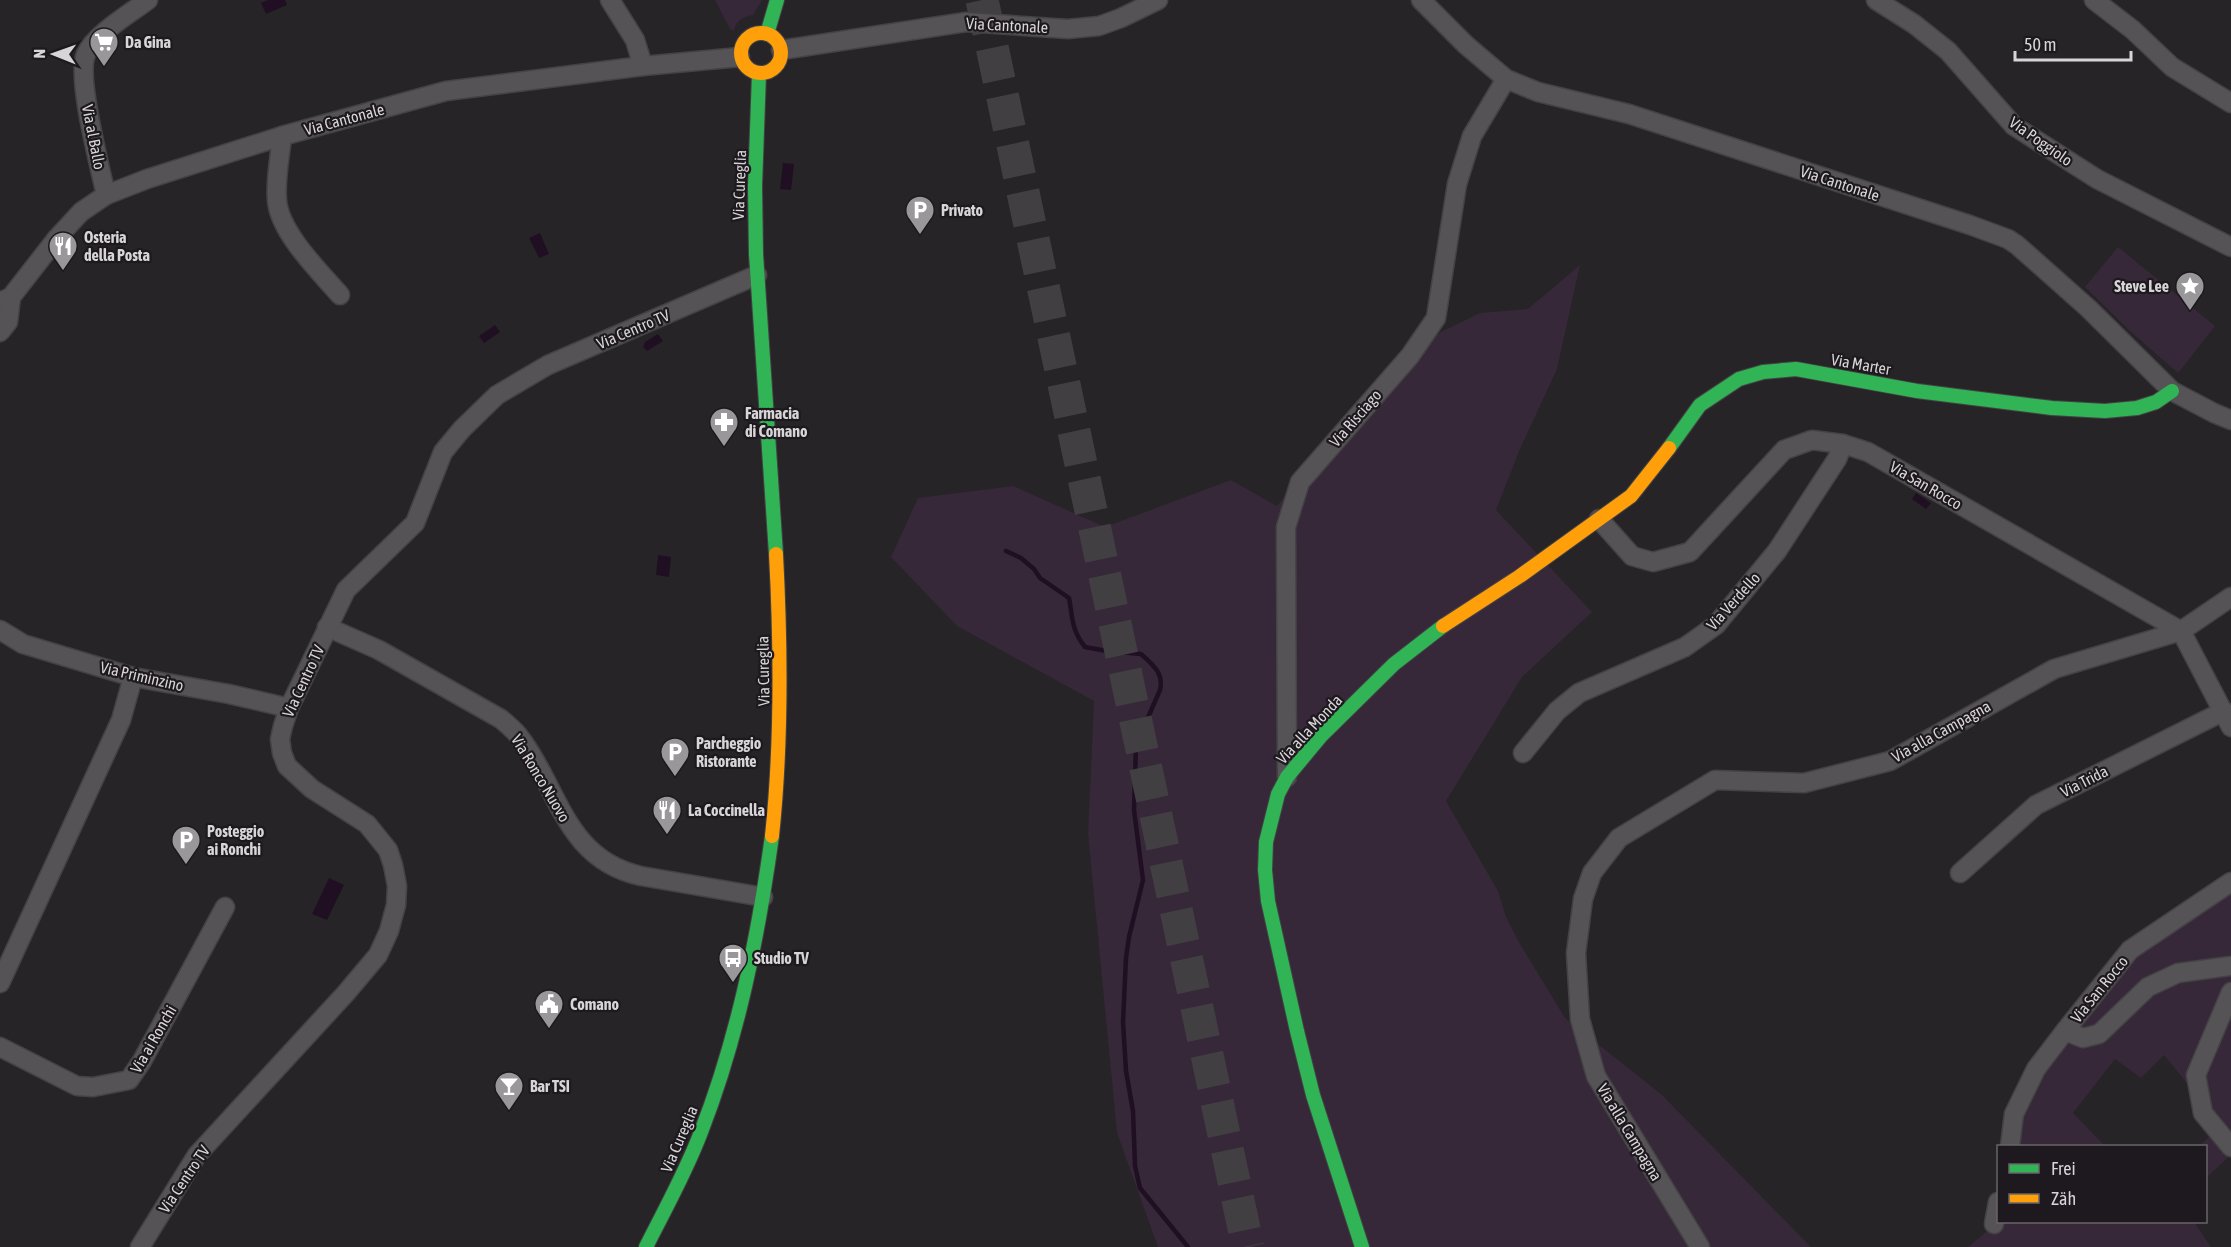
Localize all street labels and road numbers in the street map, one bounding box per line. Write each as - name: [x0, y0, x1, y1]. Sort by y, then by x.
- street label: Via Cantonale: [966, 14, 1048, 36]
- street label: Via Cantonale: [302, 100, 386, 138]
- street label: Via al Ballo: [79, 103, 109, 171]
- street label: Via Poggiolo: [2006, 113, 2076, 170]
- street label: Via Cureglia: [729, 150, 750, 220]
- street label: Via Cantonale: [1798, 162, 1882, 204]
- street label: Via Centro TV: [594, 306, 672, 352]
- street label: Via Marter: [1830, 350, 1893, 378]
- street label: Via Risciago: [1325, 386, 1385, 451]
- street label: Via San Rocco: [1887, 457, 1965, 513]
- street label: Via Verdello: [1702, 569, 1764, 633]
- street label: Via Cureglia: [753, 636, 774, 706]
- street label: Via Centro TV: [279, 642, 328, 720]
- street label: Via Priminzino: [99, 658, 185, 694]
- street label: Via alla Monda: [1273, 691, 1345, 767]
- street label: Via alla Campagna: [1889, 696, 1994, 766]
- street label: Via Ronco Nuovo: [508, 731, 574, 825]
- street label: Via Trida: [2057, 761, 2111, 801]
- street label: Via San Rocco: [2067, 952, 2131, 1026]
- street label: Via ai Ronchi: [126, 1002, 180, 1076]
- street label: Via alla Campagna: [1593, 1080, 1666, 1184]
- street label: Via Cureglia: [657, 1103, 702, 1175]
- street label: Via Centro TV: [155, 1142, 213, 1216]

